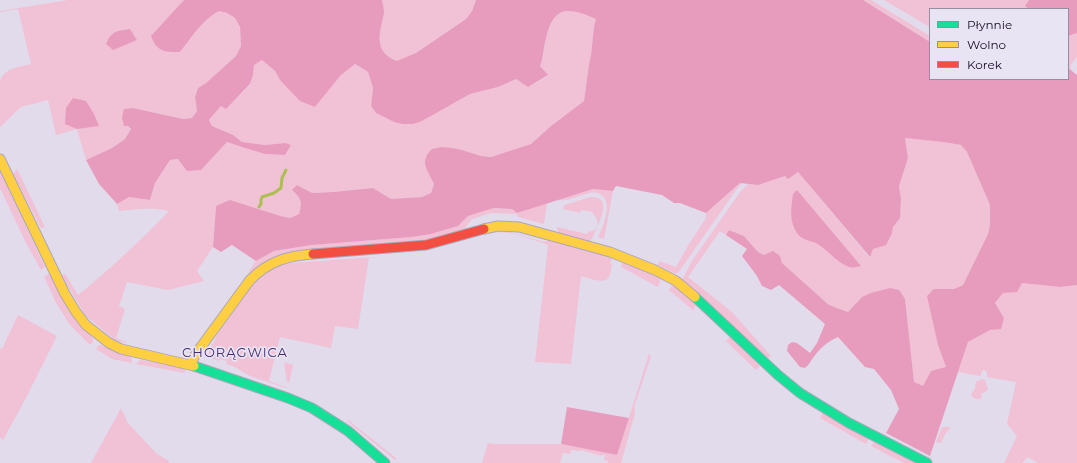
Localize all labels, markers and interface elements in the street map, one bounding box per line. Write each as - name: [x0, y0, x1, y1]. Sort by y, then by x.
- legend: [929, 8, 1069, 80]
- text: Płynnie: [967, 17, 1012, 32]
- text: Wolno: [967, 37, 1006, 52]
- text: Korek: [967, 57, 1002, 72]
- district label: CHORĄGWICA: [182, 345, 288, 361]

